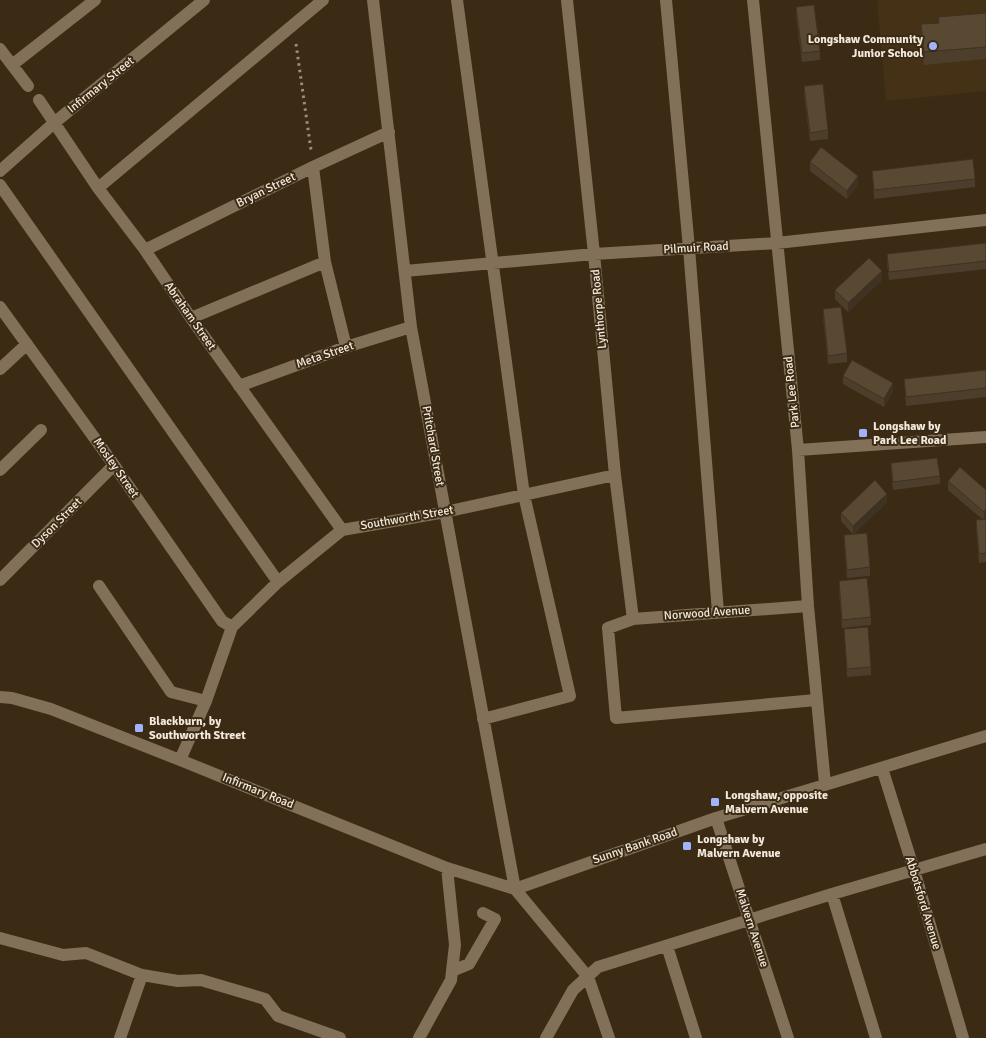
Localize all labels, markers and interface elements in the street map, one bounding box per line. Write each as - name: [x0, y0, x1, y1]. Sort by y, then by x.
- place label: Longshaw Community Junior School: [808, 32, 923, 61]
- marker: Longshaw Community Junior School: [927, 40, 939, 52]
- street label: Infirmary Street: [65, 54, 137, 116]
- street label: Bryan Street: [234, 169, 298, 211]
- street label: Pilmuir Road: [663, 239, 729, 257]
- street label: Lynthorpe Road: [588, 269, 610, 349]
- street label: Abraham Street: [161, 279, 219, 353]
- street label: Meta Street: [294, 338, 356, 372]
- street label: Park Lee Road: [781, 355, 803, 429]
- street label: Pritchard Street: [419, 405, 447, 487]
- place label: Longshaw by Park Lee Road: [873, 419, 947, 448]
- marker: Longshaw by Park Lee Road: [857, 427, 869, 439]
- street label: Mosley Street: [90, 435, 142, 501]
- street label: Dyson Street: [29, 495, 85, 551]
- street label: Southworth Street: [359, 502, 455, 534]
- street label: Norwood Avenue: [663, 602, 751, 624]
- place label: Blackburn, by Southworth Street: [149, 714, 246, 743]
- marker: Blackburn, by Southworth Street: [133, 722, 145, 734]
- street label: Infirmary Road: [220, 770, 296, 812]
- place label: Longshaw, opposite Malvern Avenue: [725, 788, 828, 817]
- marker: Longshaw, opposite Malvern Avenue: [709, 796, 721, 808]
- street label: Sunny Bank Road: [591, 824, 679, 868]
- place label: Longshaw by Malvern Avenue: [697, 832, 781, 861]
- marker: Longshaw by Malvern Avenue: [681, 840, 693, 852]
- street label: Abbotsford Avenue: [902, 855, 944, 951]
- street label: Malvern Avenue: [732, 887, 772, 969]

